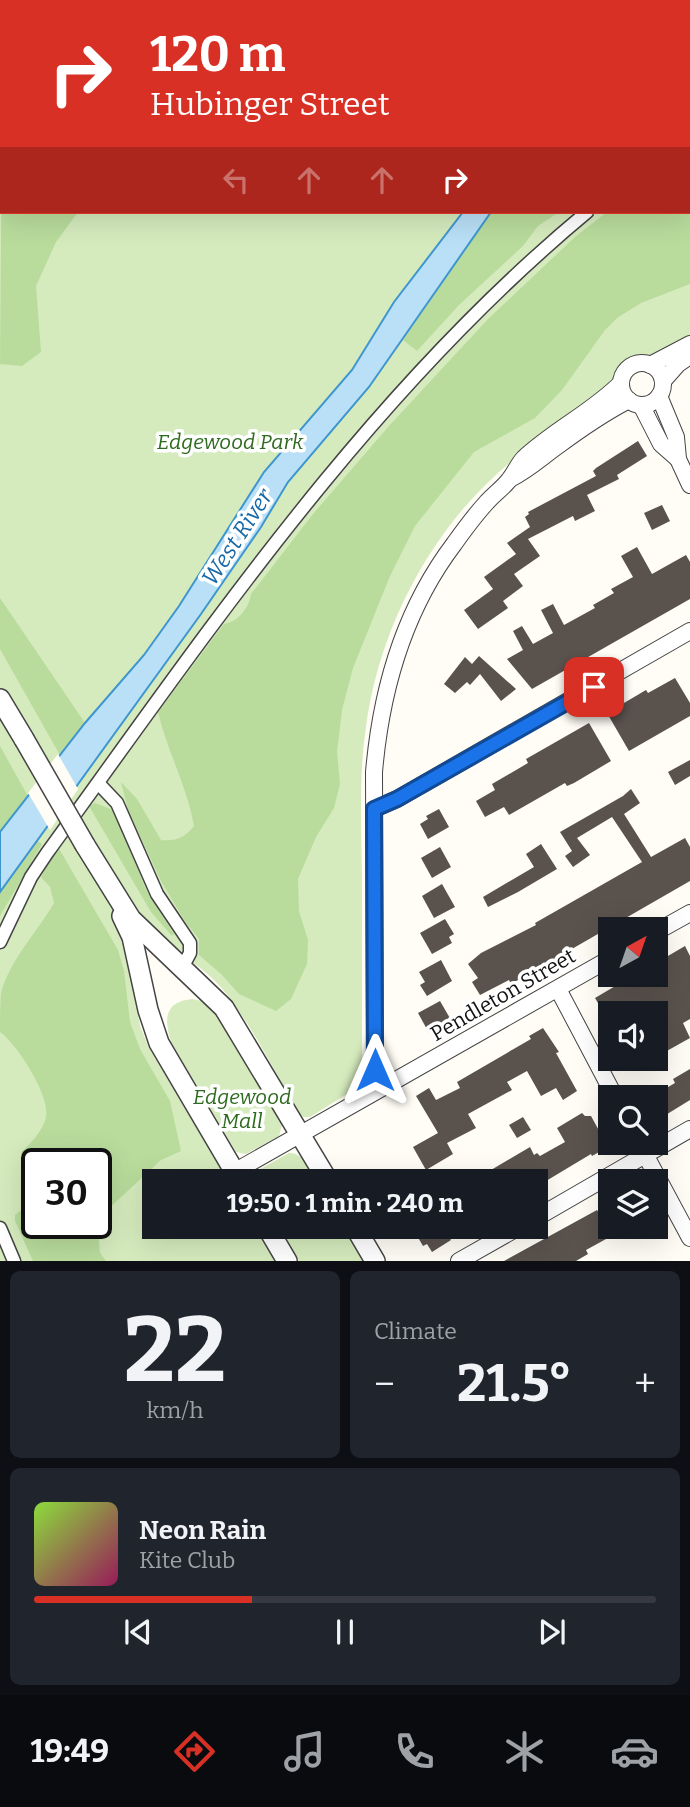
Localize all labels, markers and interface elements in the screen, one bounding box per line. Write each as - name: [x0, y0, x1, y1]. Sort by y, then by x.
- text: 120 m: [150, 25, 285, 84]
- icon: right: [35, 28, 126, 119]
- text: Hubinger Street: [150, 85, 390, 123]
- icon: left: [217, 161, 255, 199]
- icon: ahead: [290, 161, 328, 199]
- icon: ahead: [363, 161, 401, 199]
- icon: right: [436, 161, 474, 199]
- park label: Edgewood Park: [157, 429, 304, 455]
- water label: West River: [196, 482, 279, 590]
- pin: [564, 657, 624, 717]
- icon: arrive: [575, 668, 613, 706]
- north arrow: [598, 917, 668, 987]
- map controls: [598, 917, 668, 1239]
- street label: Pendleton Street: [426, 943, 580, 1047]
- button: sound: [598, 1001, 668, 1071]
- position arrow: [338, 1033, 412, 1107]
- park label: Edgewood Mall: [193, 1084, 291, 1134]
- button: search: [598, 1085, 668, 1155]
- speed limit sign: 30: [21, 1148, 112, 1239]
- button: layers: [598, 1169, 668, 1239]
- text: 19:50 · 1 min · 240 m: [227, 1188, 463, 1219]
- text: 22: [124, 1296, 226, 1405]
- text: Climate: [374, 1317, 457, 1345]
- text: 21.5°: [457, 1352, 572, 1415]
- text: −: [374, 1361, 395, 1407]
- text: +: [634, 1361, 656, 1407]
- text: km/h: [147, 1396, 203, 1424]
- text: Neon Rain: [139, 1515, 266, 1546]
- text: Kite Club: [139, 1546, 235, 1574]
- icon: previous: [119, 1613, 157, 1651]
- icon: pause: [326, 1613, 364, 1651]
- icon: next: [533, 1613, 571, 1651]
- icon: directions: [170, 1727, 219, 1776]
- icon: music: [280, 1727, 329, 1776]
- icon: phone: [390, 1727, 439, 1776]
- icon: climate: [500, 1727, 549, 1776]
- icon: car: [610, 1727, 659, 1776]
- text: 19:49: [31, 1732, 109, 1770]

